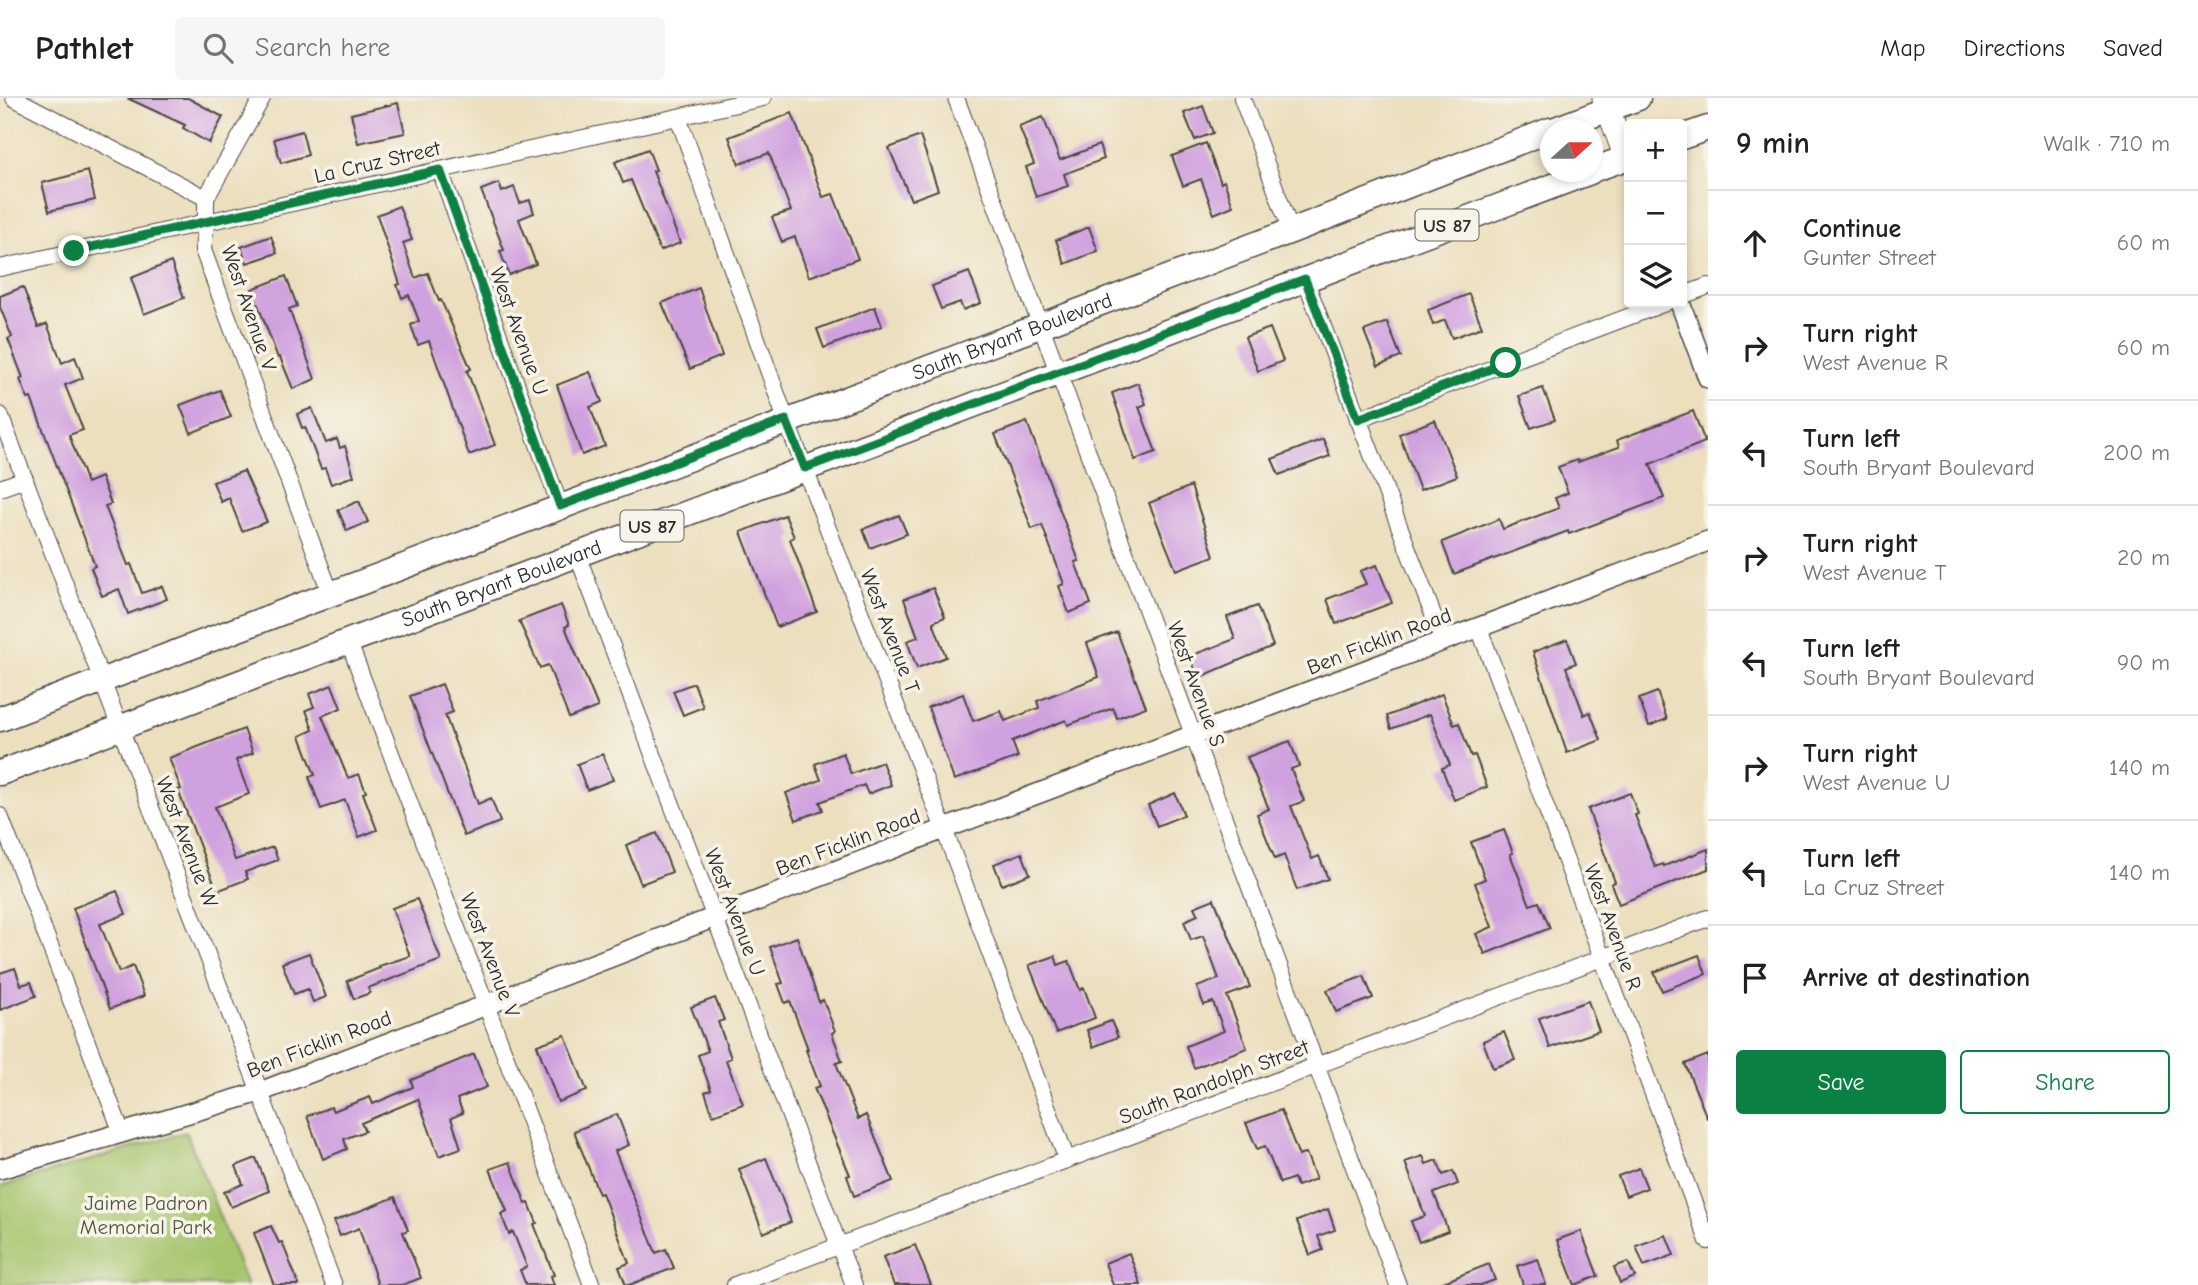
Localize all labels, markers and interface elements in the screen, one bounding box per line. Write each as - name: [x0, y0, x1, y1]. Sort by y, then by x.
- search box: [175, 17, 665, 80]
- text: Pathlet: [35, 29, 133, 67]
- icon: search: [199, 29, 237, 67]
- text: Search here: [255, 33, 390, 63]
- text: Map: [1880, 34, 1926, 62]
- text: Directions: [1964, 34, 2065, 62]
- text: Saved: [2103, 34, 2163, 62]
- north arrow: [1540, 119, 1603, 182]
- map controls: [1624, 119, 1687, 308]
- button: +: [1624, 119, 1687, 182]
- text: 9 min: [1736, 126, 1810, 161]
- text: Walk · 710 m: [2043, 130, 2170, 157]
- street label: La Cruz Street: [312, 136, 443, 188]
- button: −: [1624, 182, 1687, 245]
- road number: US 87: [1416, 209, 1478, 240]
- text: Continue: [1803, 214, 1901, 244]
- icon: ahead: [1736, 224, 1774, 262]
- text: 60 m: [2117, 229, 2170, 256]
- route end: [58, 235, 89, 266]
- street label: West Avenue V: [216, 242, 282, 375]
- text: Gunter Street: [1803, 244, 1936, 271]
- button: layers: [1624, 245, 1687, 308]
- street label: West Avenue U: [485, 264, 553, 398]
- street label: South Bryant Boulevard: [909, 288, 1115, 385]
- text: Turn right: [1803, 319, 1917, 349]
- icon: right: [1736, 329, 1774, 367]
- text: 60 m: [2117, 334, 2170, 361]
- route start: [1490, 347, 1521, 378]
- text: West Avenue R: [1803, 349, 1948, 376]
- text: Turn left: [1803, 424, 1900, 454]
- icon: left: [1736, 434, 1774, 472]
- text: 200 m: [2103, 439, 2170, 466]
- text: South Bryant Boulevard: [1803, 454, 2035, 481]
- road number: US 87: [620, 510, 684, 542]
- text: Turn right: [1803, 529, 1917, 559]
- street label: South Bryant Boulevard: [398, 535, 605, 632]
- icon: right: [1736, 539, 1774, 577]
- text: 20 m: [2117, 544, 2170, 571]
- text: West Avenue T: [1803, 559, 1946, 586]
- street label: West Avenue T: [855, 566, 925, 696]
- street label: Ben Ficklin Road: [1303, 602, 1455, 680]
- street label: West Avenue S: [1162, 618, 1230, 750]
- text: Turn left: [1803, 634, 1900, 664]
- icon: left: [1736, 644, 1774, 682]
- text: 90 m: [2117, 649, 2170, 676]
- text: South Bryant Boulevard: [1803, 664, 2035, 691]
- text: Turn right: [1803, 739, 1917, 769]
- icon: right: [1736, 749, 1774, 787]
- text: 140 m: [2109, 754, 2170, 781]
- text: West Avenue U: [1803, 769, 1950, 796]
- street label: West Avenue W: [151, 773, 223, 912]
- street label: Ben Ficklin Road: [772, 803, 924, 881]
- text: Turn left: [1803, 844, 1900, 874]
- street label: West Avenue U: [700, 845, 770, 979]
- icon: left: [1736, 854, 1774, 892]
- text: 140 m: [2109, 859, 2170, 886]
- street label: West Avenue R: [1579, 861, 1647, 993]
- text: La Cruz Street: [1803, 874, 1944, 901]
- street label: West Avenue V: [455, 889, 525, 1021]
- icon: arrive: [1736, 959, 1774, 997]
- text: Arrive at destination: [1803, 963, 2030, 993]
- street label: Ben Ficklin Road: [243, 1005, 395, 1083]
- street label: South Randolph Street: [1116, 1034, 1313, 1129]
- button: Save: [1736, 1050, 1946, 1114]
- button: Share: [1960, 1050, 2170, 1114]
- park label: Jaime Padron Memorial Park: [80, 1191, 212, 1239]

